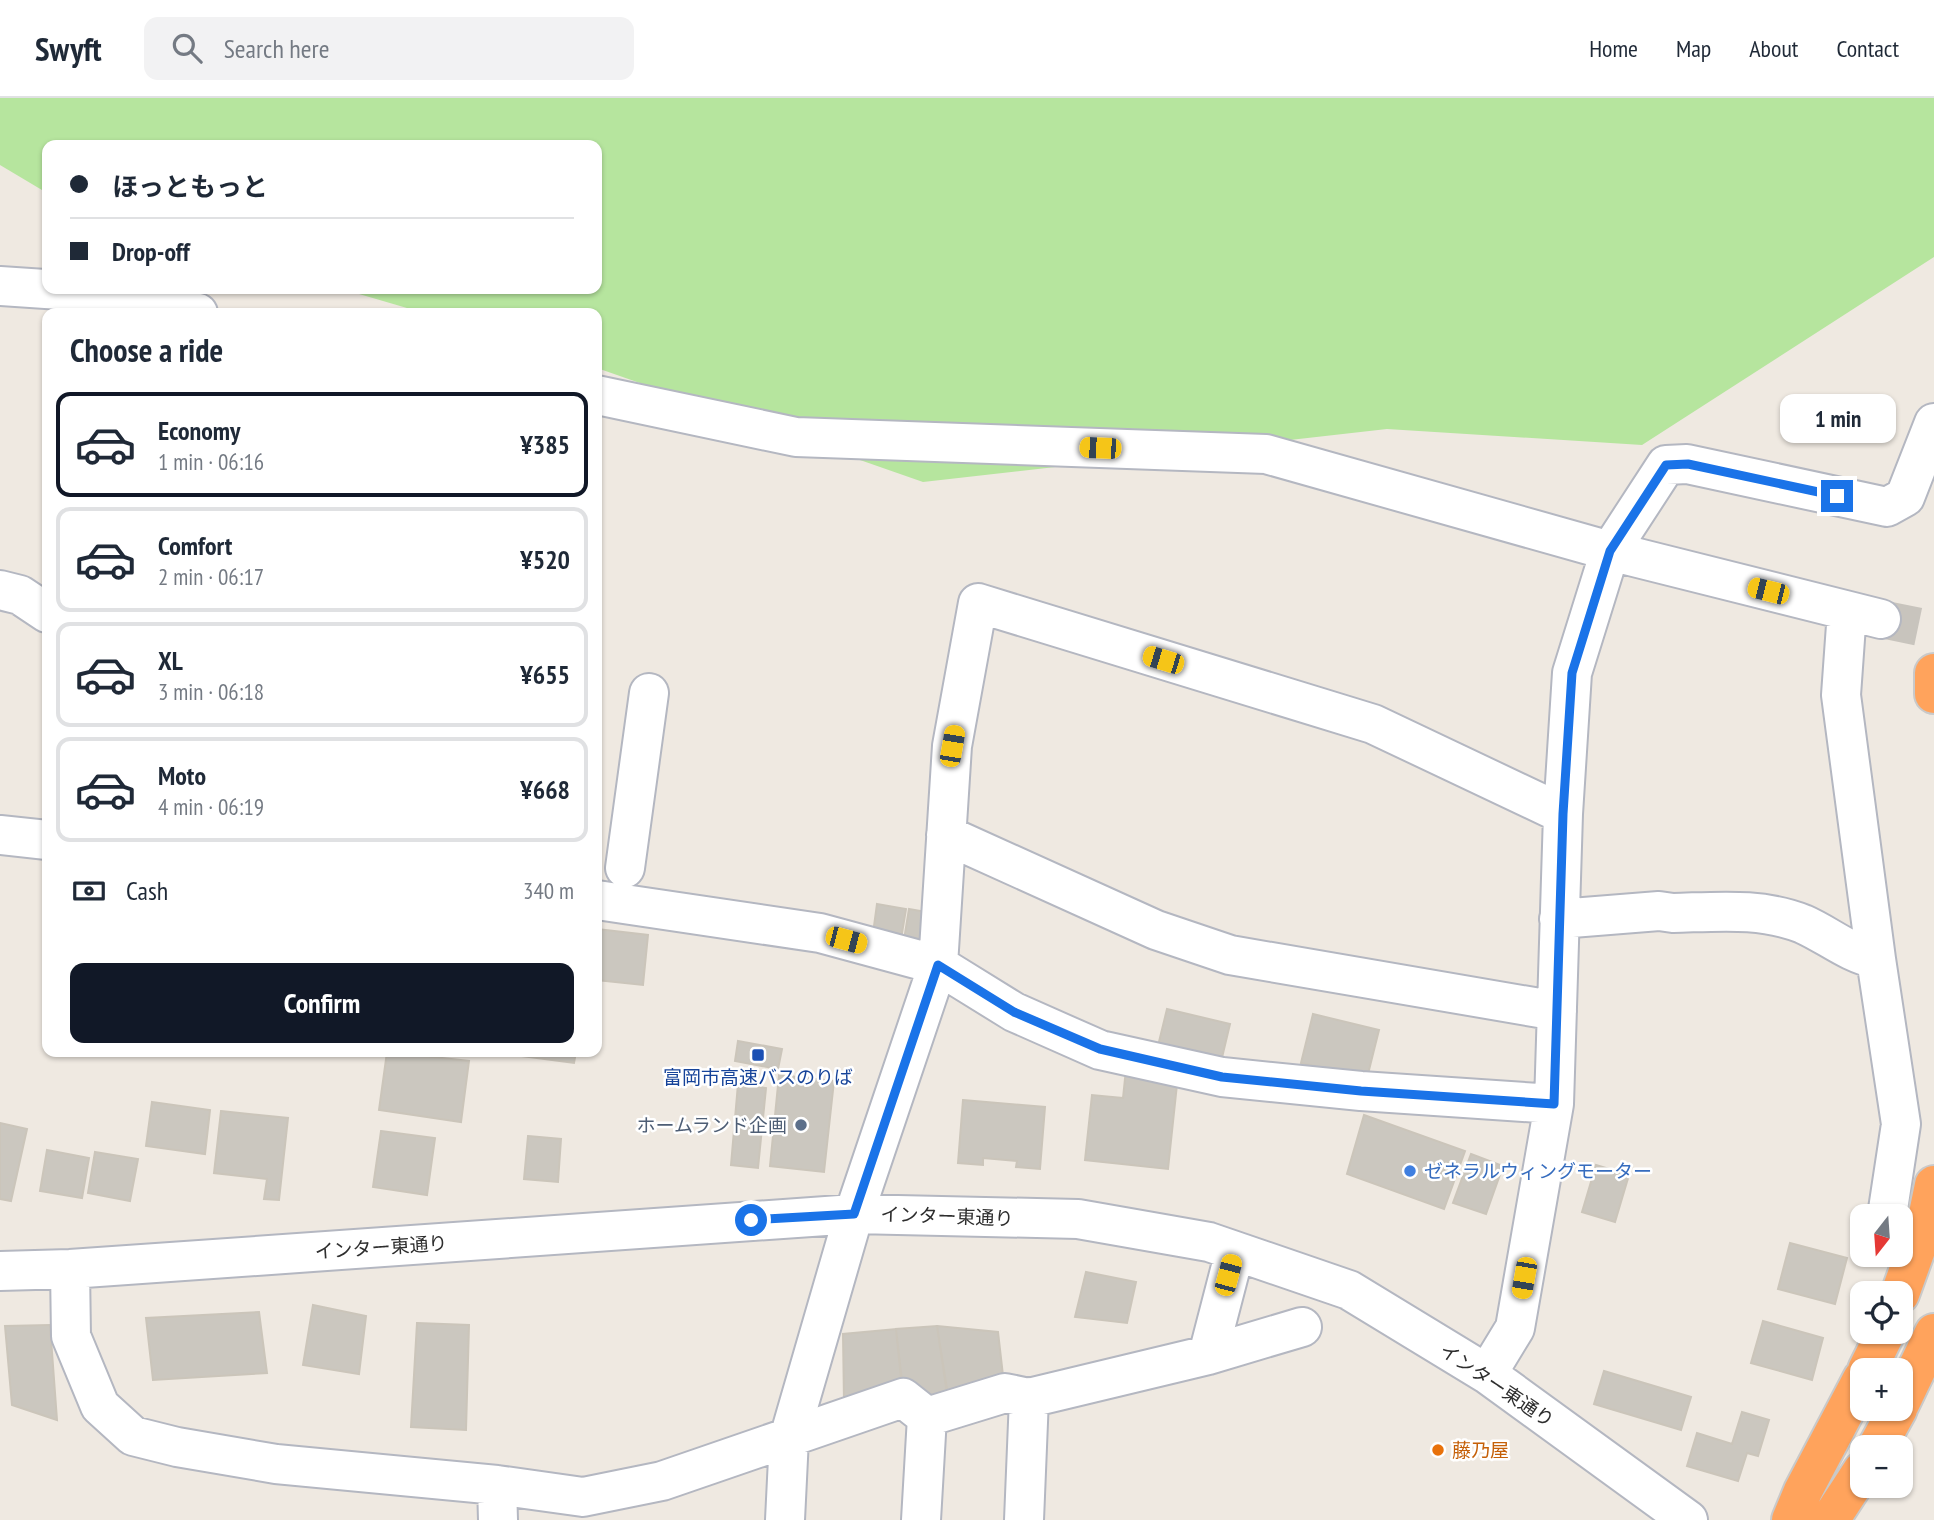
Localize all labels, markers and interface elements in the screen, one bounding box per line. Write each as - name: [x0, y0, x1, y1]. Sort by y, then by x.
- search box: [144, 17, 634, 80]
- text: Swyft: [35, 27, 102, 70]
- icon: search: [168, 29, 206, 67]
- text: Search here: [224, 32, 329, 65]
- text: Home: [1589, 33, 1638, 64]
- text: Map: [1676, 33, 1711, 64]
- text: About: [1749, 33, 1798, 64]
- text: Contact: [1836, 33, 1899, 64]
- text: ほっともっと: [112, 170, 268, 203]
- text: Drop-off: [112, 235, 190, 268]
- text: Choose a ride: [70, 329, 223, 371]
- callout: 1 min: [1779, 394, 1895, 444]
- text: 1 min: [1815, 404, 1861, 433]
- icon: car: [74, 413, 137, 476]
- text: Economy: [158, 414, 240, 447]
- text: ¥385: [520, 428, 570, 461]
- car: [1079, 437, 1122, 459]
- text: 1 min · 06:16: [158, 447, 264, 476]
- route end: [1821, 480, 1853, 512]
- icon: car: [74, 528, 137, 591]
- text: Comfort: [158, 529, 232, 562]
- text: ¥520: [520, 543, 570, 576]
- text: 2 min · 06:17: [158, 562, 264, 591]
- car: [1746, 576, 1791, 606]
- icon: car: [74, 643, 137, 706]
- text: XL: [158, 644, 183, 677]
- car: [1140, 644, 1187, 676]
- text: ¥655: [520, 658, 570, 691]
- text: 3 min · 06:18: [158, 677, 264, 706]
- car: [939, 723, 966, 769]
- icon: car: [74, 758, 137, 821]
- text: Moto: [158, 759, 206, 792]
- text: ¥668: [520, 773, 570, 806]
- text: 4 min · 06:19: [158, 792, 264, 821]
- icon: cash: [70, 872, 108, 910]
- text: Cash: [126, 874, 168, 907]
- text: 340 m: [523, 876, 574, 905]
- car: [823, 924, 870, 956]
- button: Confirm: [70, 963, 574, 1043]
- marker: 富岡市高速バスのりば: [750, 1047, 766, 1063]
- place label: 富岡市高速バスのりば: [663, 1065, 853, 1089]
- place label: ホームランド企画: [637, 1113, 787, 1137]
- marker: ホームランド企画: [793, 1117, 809, 1133]
- place label: ゼネラルウィングモーター: [1424, 1159, 1652, 1183]
- marker: ゼネラルウィングモーター: [1402, 1163, 1418, 1179]
- street label: インター東通り: [880, 1202, 1014, 1230]
- route start: [735, 1204, 767, 1236]
- north arrow: [1850, 1204, 1913, 1267]
- map controls: [1850, 1204, 1913, 1498]
- street label: インター東通り: [314, 1230, 448, 1264]
- car: [1213, 1252, 1244, 1298]
- car: [1511, 1255, 1538, 1301]
- button: locate: [1850, 1281, 1913, 1344]
- street label: インター東通り: [1435, 1338, 1559, 1432]
- button: +: [1850, 1358, 1913, 1421]
- button: −: [1850, 1435, 1913, 1498]
- place label: 藤乃屋: [1452, 1438, 1509, 1462]
- marker: 藤乃屋: [1430, 1442, 1446, 1458]

